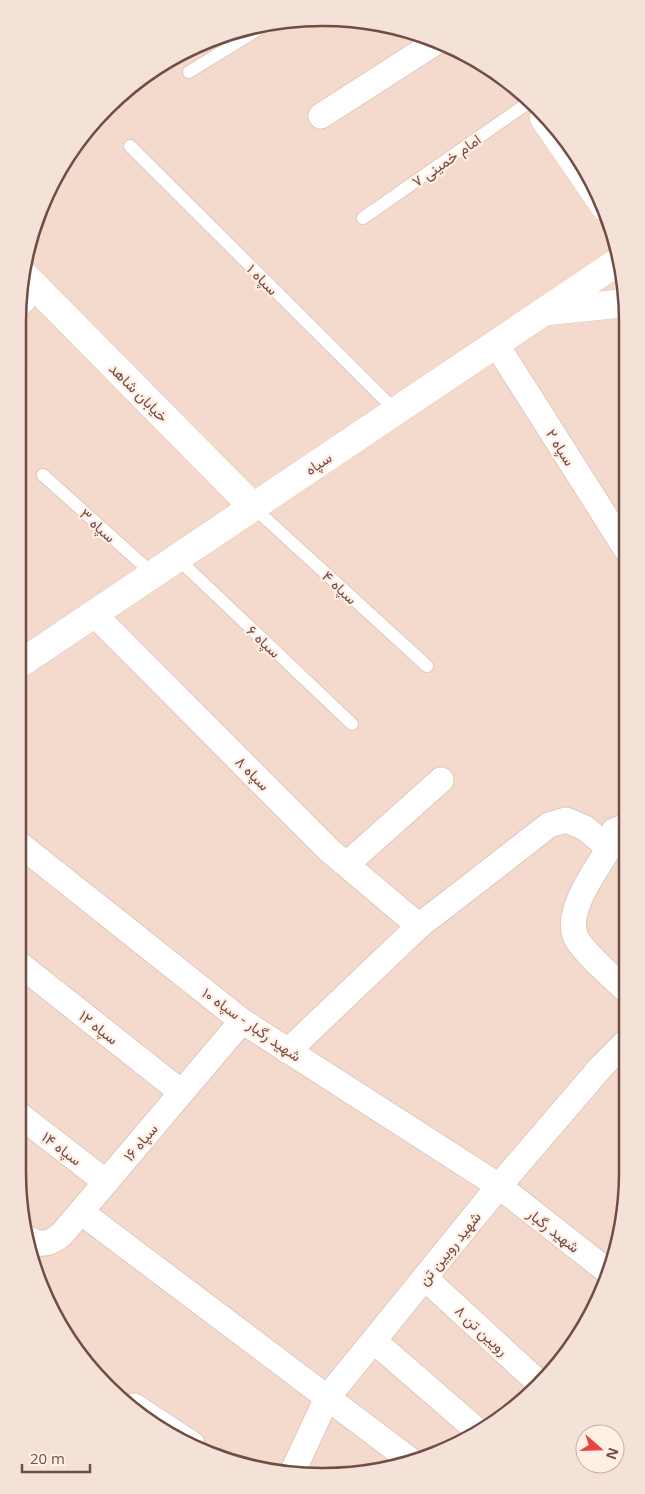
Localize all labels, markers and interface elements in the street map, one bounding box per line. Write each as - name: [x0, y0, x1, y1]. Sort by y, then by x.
- street label: امام خمینی ۷: [408, 129, 485, 192]
- street label: سپاه ۱: [242, 259, 283, 300]
- street label: خیابان شاهد: [105, 358, 173, 426]
- street label: سپاه ۲: [541, 425, 580, 470]
- street label: سپاه: [301, 447, 336, 480]
- street label: سپاه ۳: [75, 504, 120, 547]
- street label: سپاه ۴: [318, 566, 362, 609]
- street label: سپاه ۶: [242, 620, 285, 663]
- street label: سپاه ۸: [231, 751, 275, 795]
- street label: شهید رگبار - سپاه ۱۰: [198, 982, 306, 1067]
- street label: سپاه ۱۲: [75, 1005, 123, 1049]
- street label: سپاه ۱۶: [118, 1119, 163, 1166]
- street label: سپاه ۱۴: [37, 1126, 86, 1170]
- street label: شهید رگبار: [523, 1203, 584, 1257]
- street label: شهید رویین تن: [413, 1207, 486, 1290]
- street label: رویین تن ۸: [451, 1300, 513, 1360]
- north arrow: [575, 1424, 625, 1474]
- scale bar: [22, 1442, 90, 1474]
- text: N: [602, 1445, 624, 1462]
- text: 20 m: [30, 1448, 65, 1468]

